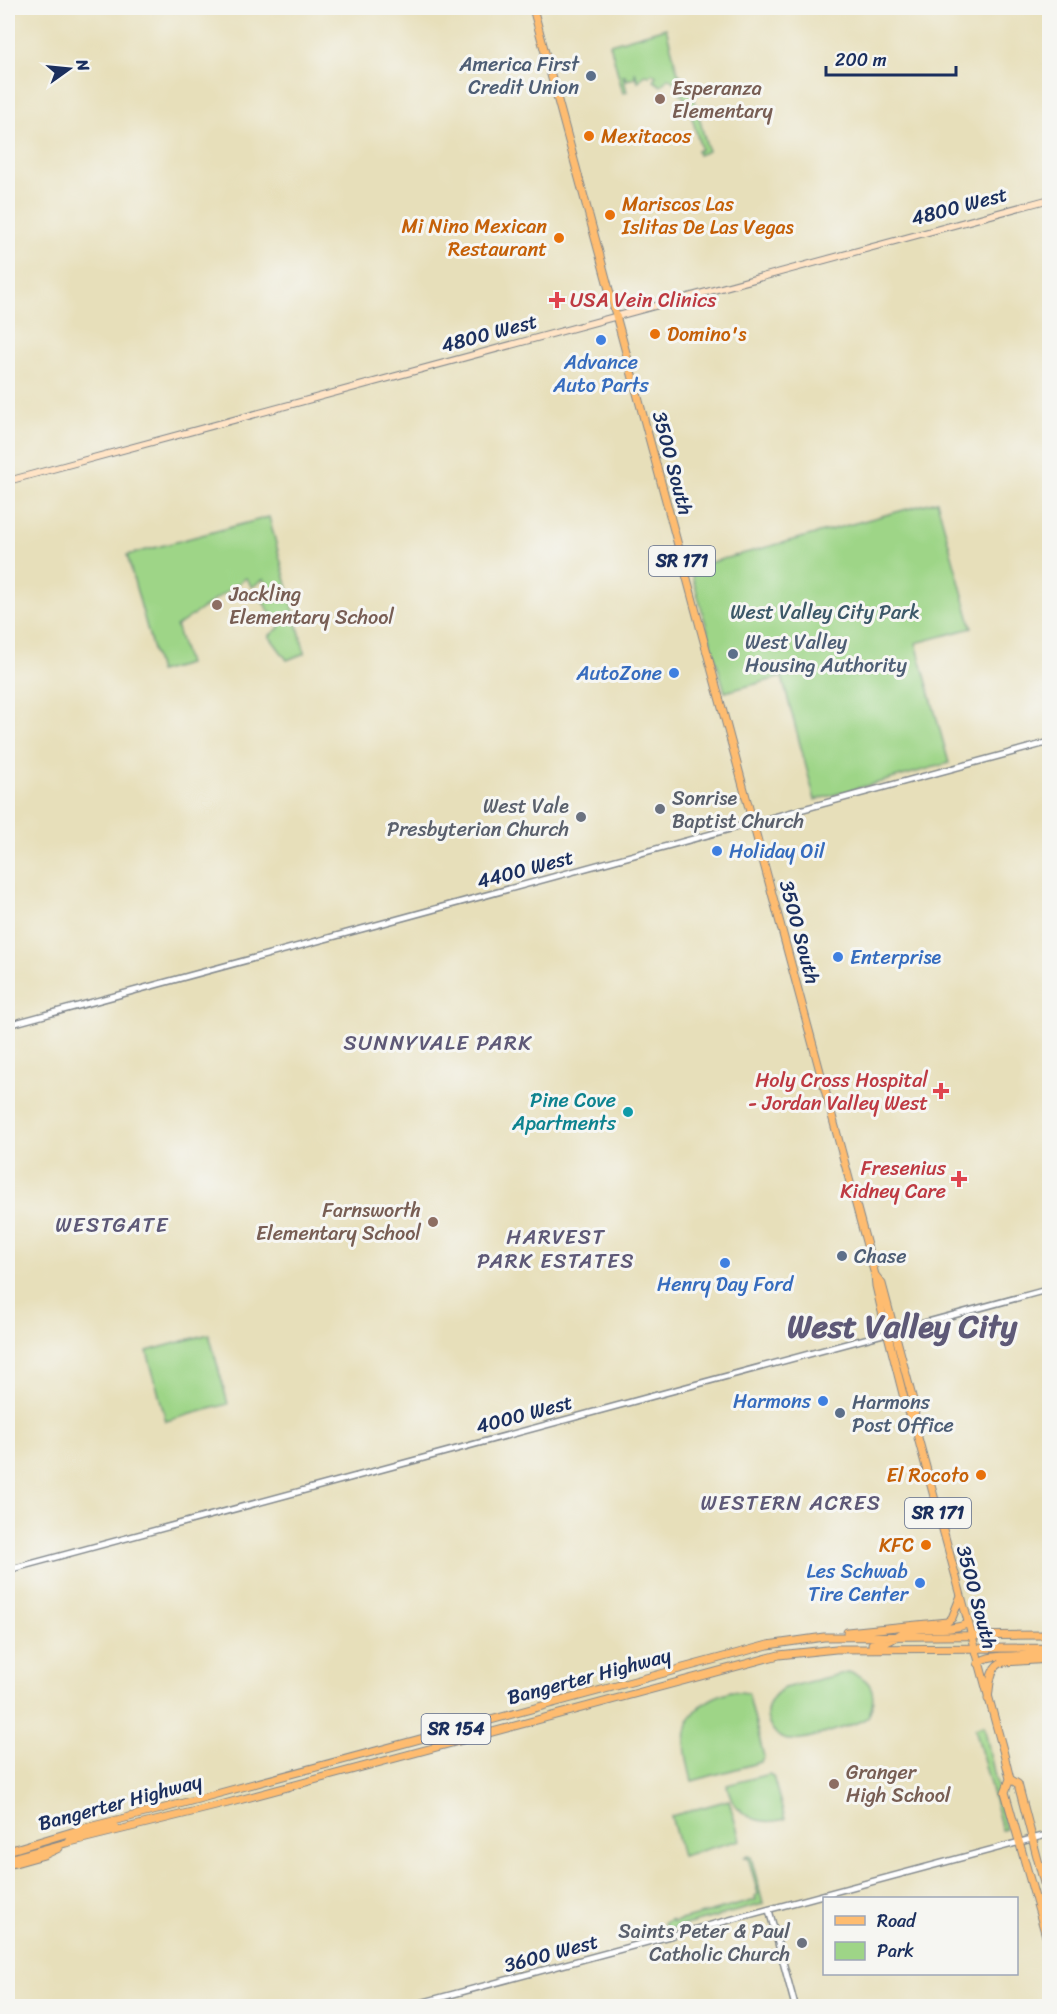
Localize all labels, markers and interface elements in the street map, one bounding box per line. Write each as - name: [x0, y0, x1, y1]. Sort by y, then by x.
- north arrow: [39, 39, 99, 99]
- scale bar: [826, 39, 956, 77]
- text: 200 m: [835, 44, 887, 76]
- place label: America First Credit Union: [458, 47, 580, 105]
- text: N: [67, 55, 99, 75]
- marker: America First Credit Union: [584, 69, 598, 83]
- place label: Esperanza Elementary: [672, 71, 774, 129]
- marker: Esperanza Elementary: [653, 92, 667, 106]
- place label: Mexitacos: [601, 119, 692, 154]
- marker: Mexitacos: [582, 129, 596, 143]
- street label: 4800 West: [907, 177, 1012, 236]
- place label: Mariscos Las Islitas De Las Vegas: [621, 187, 795, 245]
- marker: Mariscos Las Islitas De Las Vegas: [603, 208, 617, 222]
- place label: Mi Nino Mexican Restaurant: [402, 209, 547, 267]
- marker: Mi Nino Mexican Restaurant: [552, 231, 566, 245]
- place label: USA Vein Clinics: [570, 283, 717, 318]
- marker: USA Vein Clinics: [548, 291, 566, 309]
- street label: 4800 West: [437, 304, 542, 363]
- place label: Domino's: [667, 317, 747, 352]
- marker: Domino's: [648, 327, 662, 341]
- marker: Advance Auto Parts: [594, 333, 608, 347]
- place label: Advance Auto Parts: [552, 345, 650, 403]
- street label: 3500 South: [642, 407, 703, 519]
- road number: SR 171: [649, 546, 715, 576]
- place label: Jackling Elementary School: [228, 577, 394, 635]
- park label: West Valley City Park: [730, 595, 920, 630]
- marker: Jackling Elementary School: [210, 598, 224, 612]
- place label: West Valley Housing Authority: [745, 625, 908, 683]
- marker: West Valley Housing Authority: [726, 647, 740, 661]
- place label: AutoZone: [575, 656, 662, 691]
- marker: AutoZone: [667, 666, 681, 680]
- place label: Sonrise Baptist Church: [672, 781, 804, 839]
- place label: West Vale Presbyterian Church: [387, 789, 569, 847]
- marker: Sonrise Baptist Church: [653, 802, 667, 816]
- marker: West Vale Presbyterian Church: [574, 810, 588, 824]
- place label: Holiday Oil: [729, 834, 826, 869]
- street label: 4400 West: [473, 840, 578, 899]
- marker: Holiday Oil: [710, 844, 724, 858]
- street label: 3500 South: [769, 876, 830, 988]
- place label: Enterprise: [850, 940, 942, 975]
- marker: Enterprise: [831, 950, 845, 964]
- district label: SUNNYVALE PARK: [344, 1024, 532, 1062]
- place label: Holy Cross Hospital - Jordan Valley West: [748, 1063, 928, 1121]
- marker: Holy Cross Hospital - Jordan Valley West: [932, 1082, 950, 1100]
- place label: Pine Cove Apartments: [511, 1083, 617, 1141]
- marker: Pine Cove Apartments: [621, 1105, 635, 1119]
- place label: Fresenius Kidney Care: [840, 1151, 947, 1209]
- marker: Fresenius Kidney Care: [950, 1170, 968, 1188]
- place label: Farnsworth Elementary School: [256, 1193, 421, 1251]
- district label: WESTGATE: [55, 1206, 169, 1244]
- marker: Farnsworth Elementary School: [426, 1215, 440, 1229]
- district label: HARVEST PARK ESTATES: [477, 1218, 635, 1280]
- place label: Chase: [854, 1239, 906, 1274]
- marker: Chase: [835, 1249, 849, 1263]
- marker: Henry Day Ford: [718, 1256, 732, 1270]
- place label: Henry Day Ford: [657, 1267, 794, 1302]
- district label: West Valley City: [787, 1298, 1018, 1355]
- place label: Harmons: [733, 1384, 812, 1419]
- street label: 4000 West: [472, 1385, 577, 1444]
- place label: Harmons Post Office: [852, 1385, 954, 1443]
- marker: Harmons: [816, 1394, 830, 1408]
- marker: Harmons Post Office: [833, 1406, 847, 1420]
- place label: El Rocoto: [887, 1458, 969, 1493]
- marker: El Rocoto: [974, 1468, 988, 1482]
- district label: WESTERN ACRES: [700, 1484, 882, 1522]
- road number: SR 171: [905, 1498, 971, 1528]
- place label: KFC: [879, 1528, 914, 1563]
- marker: KFC: [919, 1538, 933, 1552]
- street label: 3500 South: [946, 1541, 1007, 1653]
- place label: Les Schwab Tire Center: [807, 1554, 910, 1612]
- marker: Les Schwab Tire Center: [913, 1576, 927, 1590]
- street label: Bangerter Highway: [503, 1638, 676, 1715]
- road number: SR 154: [422, 1714, 490, 1744]
- place label: Granger High School: [846, 1755, 952, 1813]
- street label: Bangerter Highway: [34, 1764, 207, 1841]
- marker: Granger High School: [827, 1777, 841, 1791]
- legend: [823, 1897, 1018, 1975]
- text: Road: [877, 1905, 917, 1937]
- place label: Saints Peter & Paul Catholic Church: [618, 1914, 791, 1972]
- street label: 3600 West: [500, 1924, 602, 1983]
- text: Park: [877, 1935, 914, 1967]
- marker: Saints Peter & Paul Catholic Church: [795, 1936, 809, 1950]

